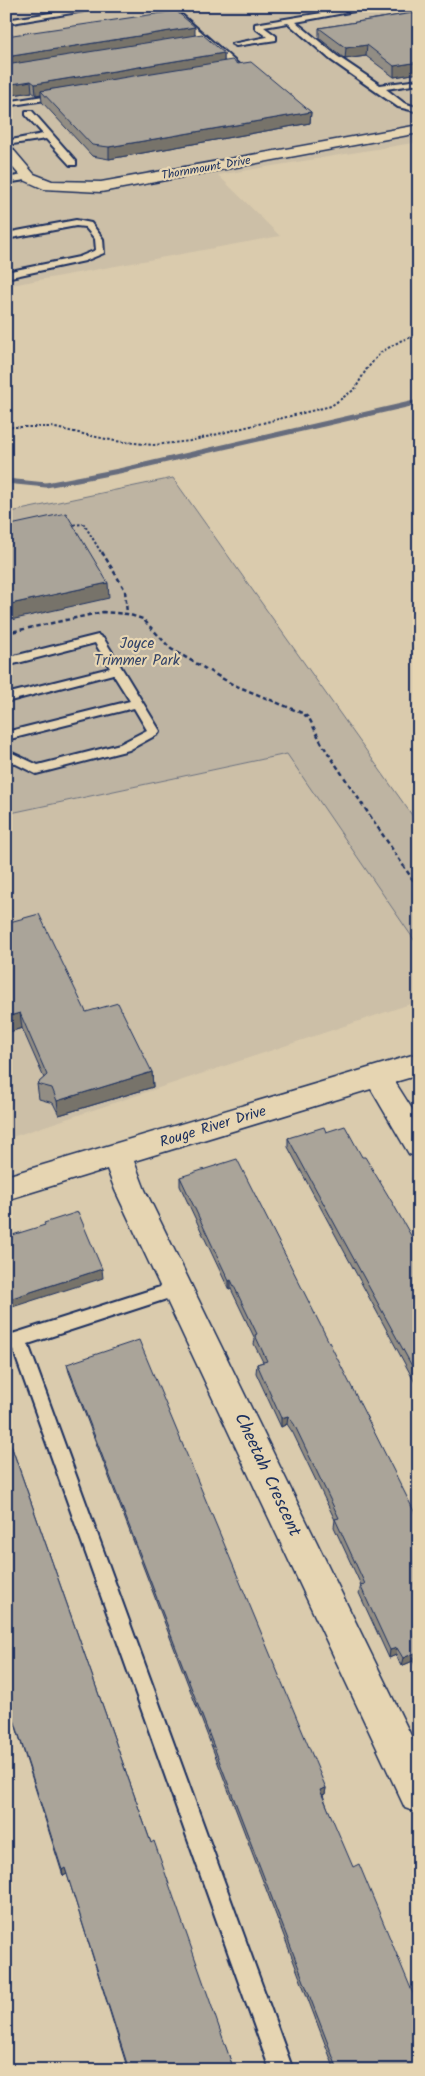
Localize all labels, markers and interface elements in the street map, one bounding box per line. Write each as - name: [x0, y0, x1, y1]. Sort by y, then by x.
- street label: Thornmount Drive: [160, 151, 253, 185]
- park label: Joyce Trimmer Park: [94, 632, 181, 673]
- street label: Rouge River Drive: [157, 1099, 270, 1155]
- street label: Cheetah Crescent: [226, 1408, 309, 1543]

